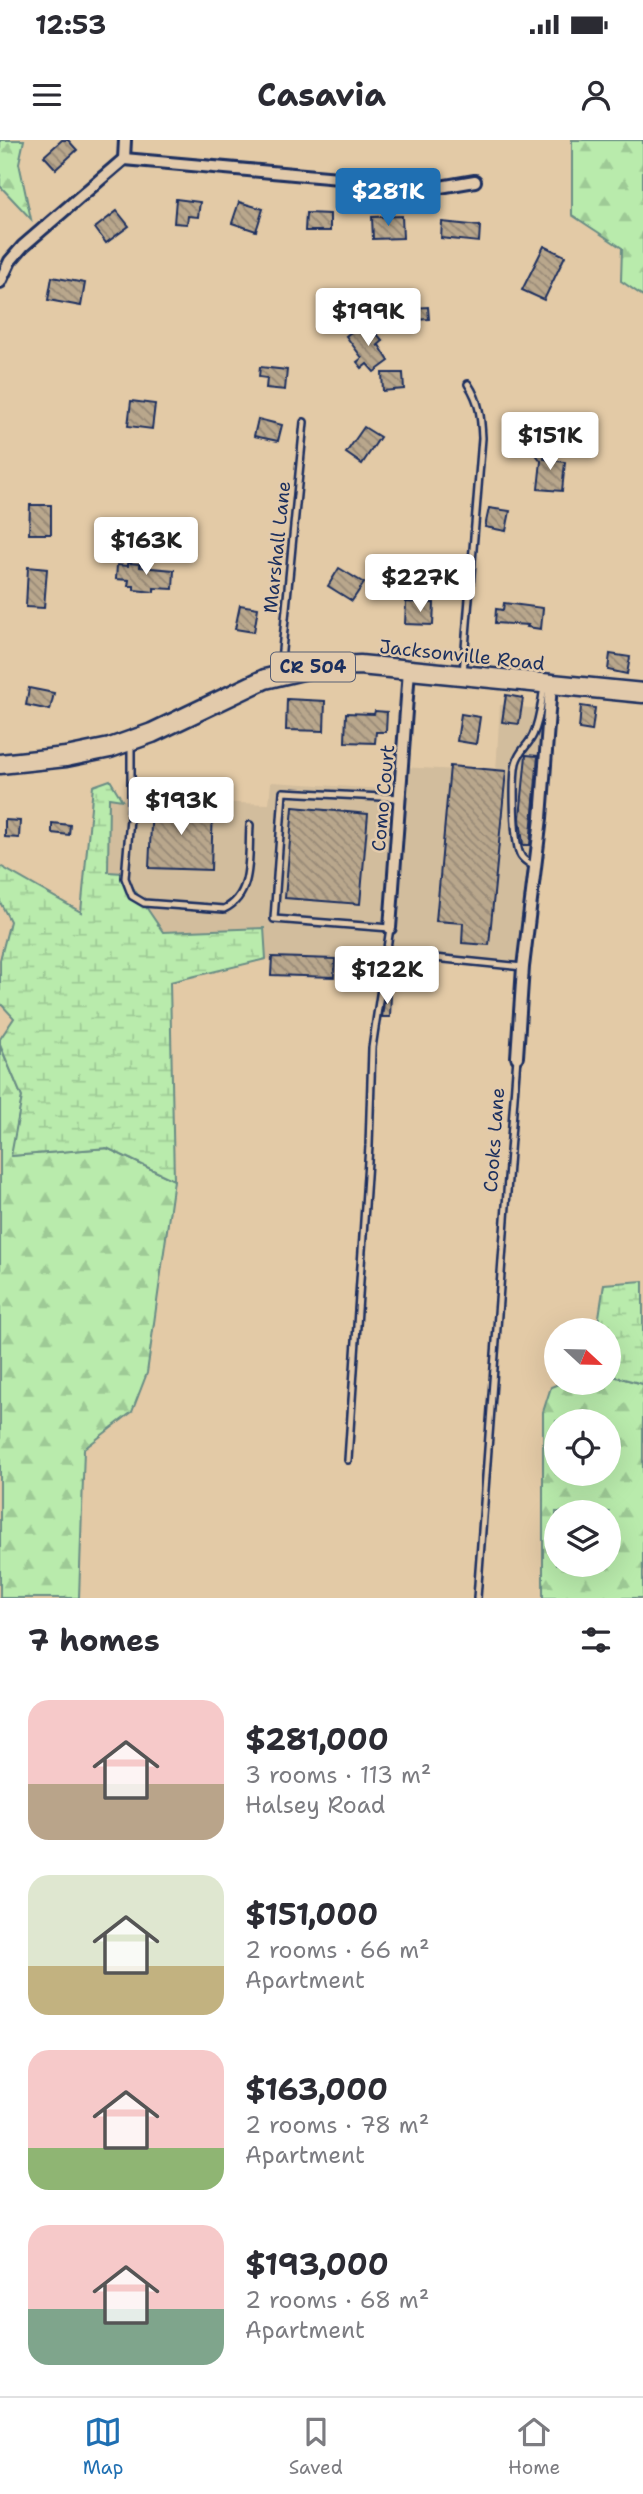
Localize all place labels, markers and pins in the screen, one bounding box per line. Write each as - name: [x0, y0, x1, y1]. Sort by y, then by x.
- pin: $281K: [339, 168, 437, 228]
- pin: $199K: [319, 288, 417, 348]
- pin: $151K: [501, 412, 599, 472]
- pin: $163K: [97, 518, 195, 577]
- pin: $227K: [371, 554, 469, 614]
- pin: $193K: [132, 778, 230, 837]
- pin: $122K: [338, 946, 436, 1006]

